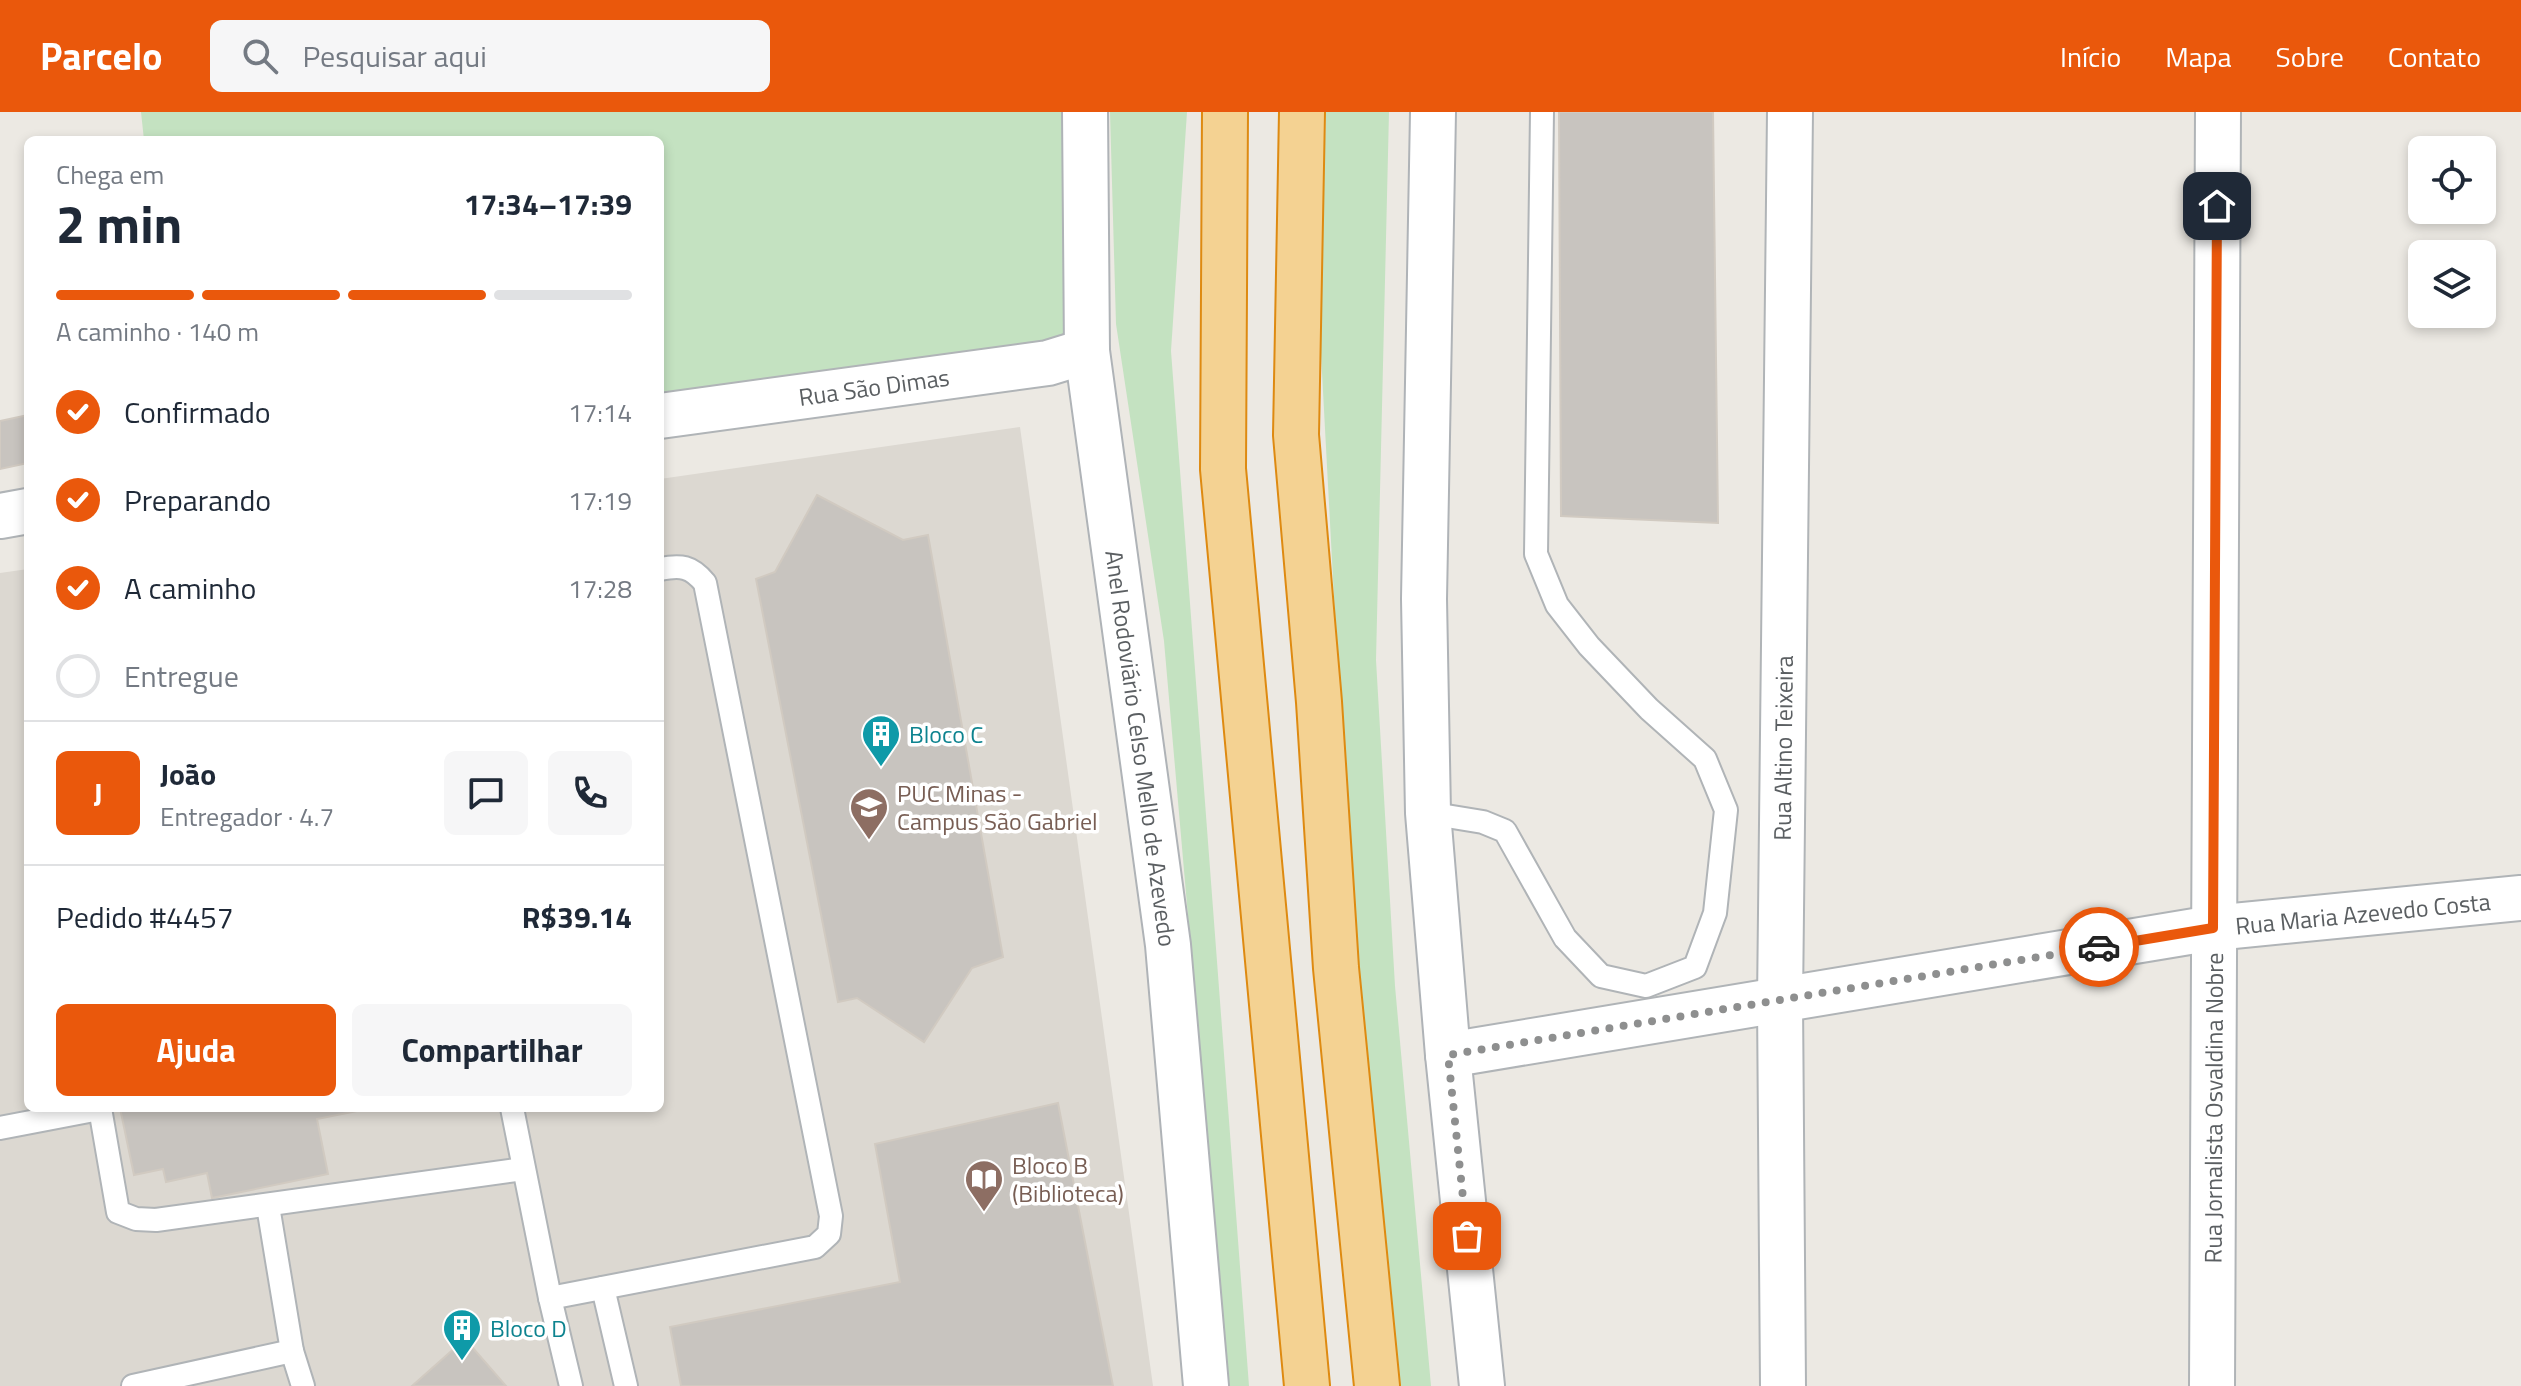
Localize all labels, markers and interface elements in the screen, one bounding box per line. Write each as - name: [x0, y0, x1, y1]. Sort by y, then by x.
- search box: [210, 20, 770, 92]
- text: Parcelo: [40, 27, 162, 85]
- text: Pesquisar aqui: [302, 33, 487, 79]
- icon: search: [238, 34, 282, 78]
- text: Início: [2060, 35, 2121, 78]
- text: Mapa: [2165, 35, 2232, 78]
- text: Sobre: [2276, 35, 2344, 78]
- text: Contato: [2388, 35, 2481, 78]
- map controls: [2408, 136, 2496, 328]
- button: locate: [2408, 136, 2496, 224]
- text: Chega em: [56, 155, 164, 194]
- pin: [2183, 172, 2251, 240]
- text: 17:34–17:39: [464, 181, 632, 227]
- text: 2 min: [56, 184, 182, 263]
- icon: home: [2195, 184, 2239, 228]
- button: layers: [2408, 240, 2496, 328]
- text: A caminho · 140 m: [56, 312, 259, 351]
- street label: Rua São Dimas: [796, 359, 952, 415]
- text: Confirmado: [124, 389, 271, 435]
- icon: check: [56, 390, 100, 434]
- text: 17:14: [568, 393, 632, 432]
- text: Preparando: [124, 477, 271, 523]
- icon: check: [56, 478, 100, 522]
- text: 17:19: [568, 481, 632, 520]
- street label: Anel Rodoviário Celso Mello de Azevedo: [1096, 548, 1186, 949]
- text: A caminho: [124, 565, 256, 611]
- icon: check: [56, 566, 100, 610]
- text: 17:28: [568, 569, 632, 608]
- text: Entregue: [124, 653, 239, 699]
- street label: Rua Altino Teixeira: [1764, 655, 1802, 841]
- building icon: Bloco C: [860, 713, 902, 768]
- place label: Bloco C: [909, 716, 983, 752]
- text: João: [160, 751, 216, 797]
- button: chat: [444, 751, 528, 835]
- button: phone: [548, 751, 632, 835]
- text: J: [93, 770, 103, 816]
- place label: PUC Minas - Campus São Gabriel: [897, 775, 1098, 839]
- school or university icon: PUC Minas - Campus São Gabriel: [848, 786, 890, 841]
- text: Entregador · 4.7: [160, 797, 334, 836]
- street label: Rua Maria Azevedo Costa: [2234, 883, 2492, 944]
- text: Pedido #4457: [56, 894, 234, 940]
- text: R$39.14: [522, 894, 632, 940]
- courier: [2059, 907, 2139, 987]
- icon: car: [2077, 925, 2121, 969]
- street label: Rua Jornalista Osvaldina Nobre: [2195, 952, 2232, 1264]
- button: Ajuda: [56, 1004, 336, 1096]
- button: Compartilhar: [352, 1004, 632, 1096]
- place label: Bloco B (Biblioteca): [1012, 1147, 1124, 1211]
- library icon: Bloco B (Biblioteca): [963, 1158, 1005, 1213]
- pin: [1433, 1202, 1501, 1270]
- icon: bag: [1445, 1214, 1489, 1258]
- building icon: Bloco D: [441, 1307, 483, 1362]
- place label: Bloco D: [490, 1310, 567, 1346]

